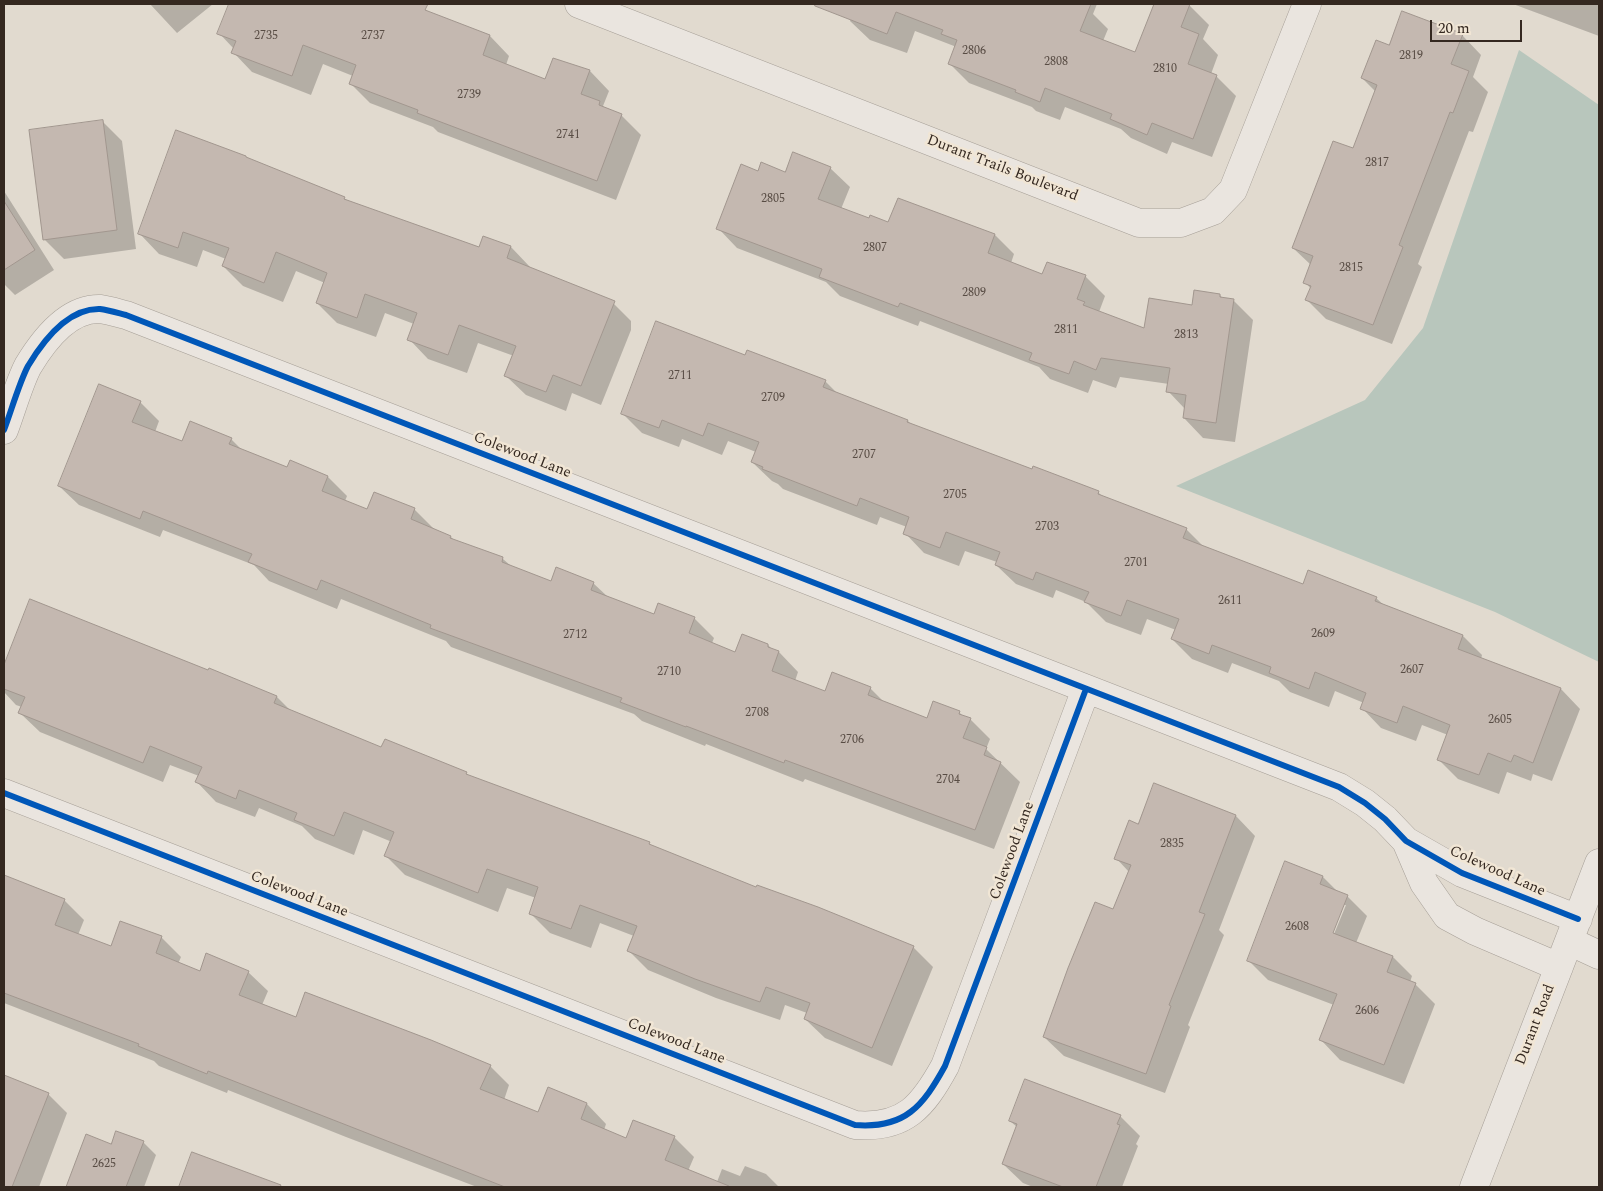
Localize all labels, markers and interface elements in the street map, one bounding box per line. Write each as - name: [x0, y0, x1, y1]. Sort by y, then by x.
- scale bar: [1433, 10, 1526, 42]
- text: 20 m: [1438, 17, 1470, 40]
- house number: 2735: [254, 30, 278, 44]
- house number: 2737: [361, 30, 385, 44]
- house number: 2806: [962, 45, 986, 59]
- house number: 2819: [1399, 50, 1423, 64]
- house number: 2808: [1044, 56, 1068, 70]
- house number: 2810: [1153, 63, 1177, 77]
- house number: 2739: [457, 89, 481, 103]
- house number: 2741: [556, 129, 580, 143]
- street label: Durant Trails Boulevard: [924, 132, 1080, 206]
- house number: 2817: [1365, 157, 1389, 171]
- house number: 2805: [761, 193, 785, 207]
- house number: 2807: [863, 242, 887, 256]
- house number: 2815: [1339, 262, 1363, 276]
- house number: 2809: [962, 287, 986, 301]
- house number: 2811: [1054, 324, 1078, 338]
- house number: 2813: [1174, 329, 1198, 343]
- house number: 2711: [668, 370, 692, 384]
- house number: 2709: [761, 392, 785, 406]
- street label: Colewood Lane: [471, 429, 573, 483]
- house number: 2707: [852, 449, 876, 463]
- house number: 2705: [943, 489, 967, 503]
- house number: 2703: [1035, 521, 1059, 535]
- house number: 2701: [1124, 557, 1148, 571]
- house number: 2611: [1218, 595, 1242, 609]
- house number: 2609: [1311, 628, 1335, 642]
- house number: 2712: [563, 629, 587, 643]
- house number: 2607: [1400, 664, 1424, 678]
- house number: 2710: [657, 666, 681, 680]
- house number: 2708: [745, 707, 769, 721]
- house number: 2605: [1488, 714, 1512, 728]
- house number: 2706: [840, 734, 864, 748]
- house number: 2704: [936, 774, 960, 788]
- street label: Colewood Lane: [987, 799, 1039, 903]
- house number: 2835: [1160, 838, 1184, 852]
- street label: Colewood Lane: [1446, 843, 1548, 901]
- street label: Colewood Lane: [248, 868, 350, 922]
- house number: 2608: [1285, 921, 1309, 935]
- street label: Durant Road: [1512, 982, 1560, 1068]
- house number: 2606: [1355, 1005, 1379, 1019]
- street label: Colewood Lane: [625, 1015, 727, 1069]
- house number: 2625: [92, 1158, 116, 1172]

